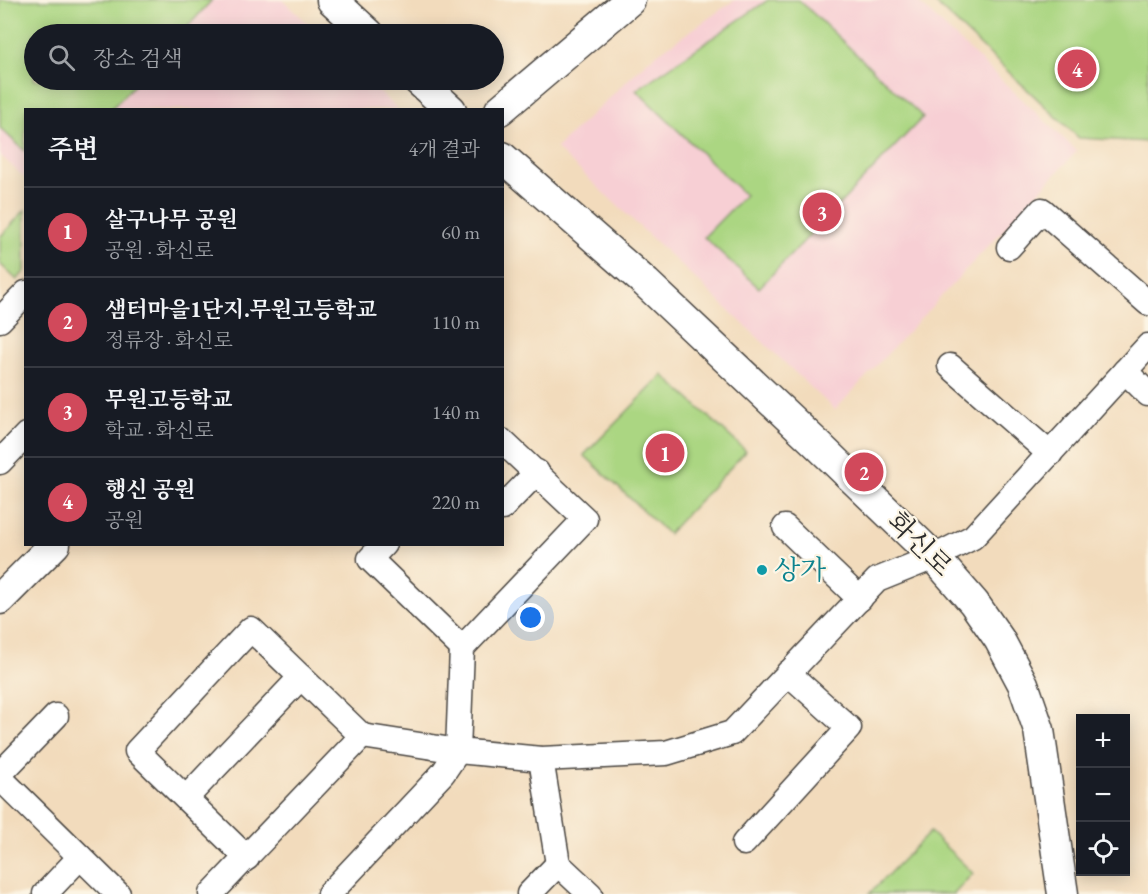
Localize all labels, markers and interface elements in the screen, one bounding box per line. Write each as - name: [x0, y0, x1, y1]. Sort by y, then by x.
- search box: [24, 24, 504, 90]
- icon: search: [45, 41, 78, 74]
- text: 장소 검색: [93, 44, 182, 73]
- pin: 4: [1058, 46, 1096, 92]
- text: 주변: [48, 132, 98, 166]
- text: 4개 결과: [408, 136, 480, 162]
- pin: 3: [802, 190, 842, 234]
- text: 살구나무 공원: [105, 205, 238, 234]
- text: 1: [62, 219, 73, 245]
- text: 60 m: [441, 219, 480, 245]
- text: 공원 · 화신로: [105, 237, 214, 263]
- text: 샘터마을1단지.무원고등학교: [105, 295, 377, 324]
- text: 2: [62, 309, 73, 335]
- text: 110 m: [432, 309, 480, 335]
- text: 정류장 · 화신로: [105, 327, 233, 353]
- text: 무원고등학교: [105, 385, 233, 414]
- text: 3: [62, 399, 73, 425]
- text: 140 m: [432, 399, 480, 425]
- text: 학교 · 화신로: [105, 417, 214, 443]
- pin: 1: [646, 430, 684, 476]
- pin: 2: [844, 450, 884, 494]
- text: 행신 공원: [105, 475, 195, 504]
- text: 4: [62, 489, 73, 515]
- text: 220 m: [432, 489, 480, 515]
- street label: 화신로: [880, 504, 960, 584]
- text: 공원: [105, 507, 144, 533]
- place label: 상가: [774, 552, 826, 587]
- marker: 상가: [755, 563, 769, 577]
- your location: [516, 603, 545, 632]
- map controls: [1076, 714, 1130, 876]
- button: +: [1076, 714, 1130, 768]
- button: −: [1076, 768, 1130, 822]
- button: locate: [1076, 822, 1130, 876]

